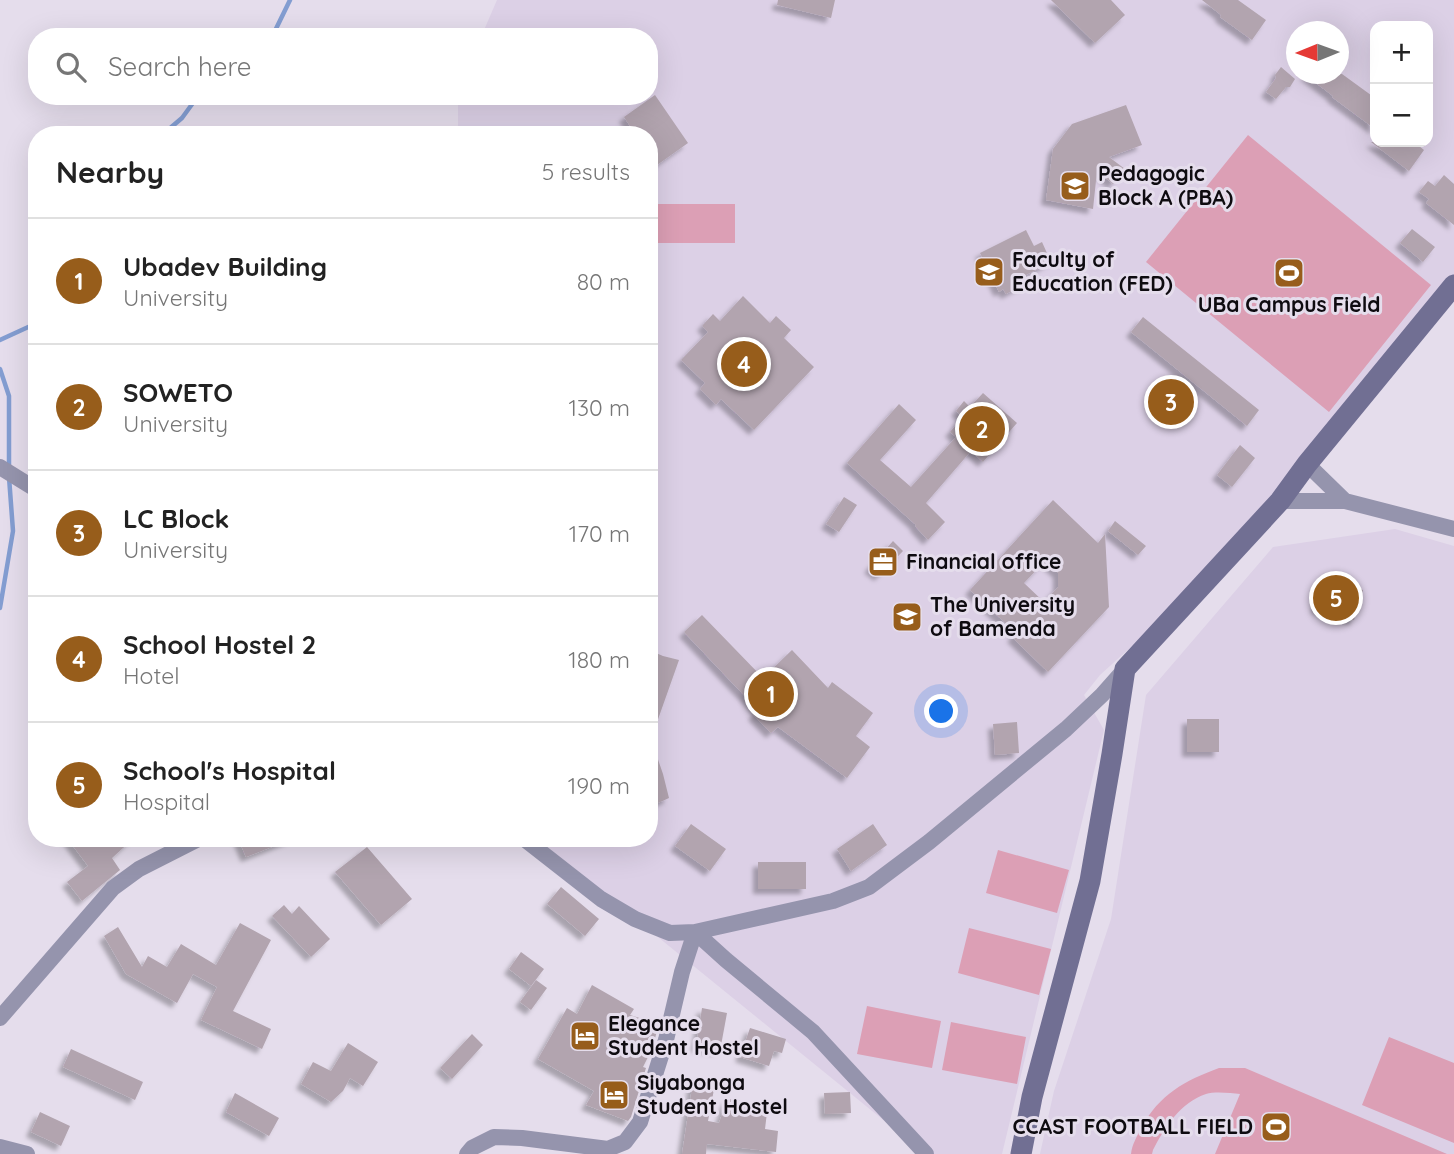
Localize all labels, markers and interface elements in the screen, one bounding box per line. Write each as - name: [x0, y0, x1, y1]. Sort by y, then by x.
- north arrow: [1286, 21, 1349, 84]
- map controls: [1370, 21, 1433, 147]
- button: +: [1370, 21, 1433, 84]
- search box: [28, 28, 658, 105]
- icon: search: [52, 48, 90, 86]
- text: Search here: [108, 50, 252, 83]
- button: −: [1370, 84, 1433, 147]
- text: Nearby: [56, 153, 164, 191]
- text: 5 results: [542, 157, 630, 186]
- place label: Pedagogic Block A (PBA): [1098, 160, 1233, 210]
- school or university icon: Pedagogic Block A (PBA): [1058, 169, 1092, 203]
- place label: Faculty of Education (FED): [1012, 246, 1173, 296]
- text: Ubadev Building: [123, 250, 327, 283]
- school or university icon: Faculty of Education (FED): [972, 255, 1006, 289]
- sports icon: UBa Campus Field: [1272, 256, 1306, 290]
- text: 1: [75, 267, 83, 296]
- text: 80 m: [577, 267, 630, 296]
- text: University: [123, 283, 228, 312]
- place label: UBa Campus Field: [1198, 291, 1380, 317]
- pin: 4: [721, 338, 767, 390]
- text: SOWETO: [123, 376, 233, 409]
- pin: 3: [1148, 376, 1194, 428]
- text: 2: [72, 393, 86, 422]
- text: 130 m: [568, 393, 630, 422]
- pin: 2: [959, 403, 1005, 455]
- text: University: [123, 409, 228, 438]
- text: LC Block: [123, 502, 229, 535]
- text: 3: [73, 519, 85, 548]
- text: 170 m: [569, 519, 630, 548]
- text: University: [123, 535, 228, 564]
- office icon: Financial office: [866, 545, 900, 579]
- place label: Financial office: [906, 548, 1061, 574]
- pin: 5: [1313, 572, 1359, 624]
- place label: The University of Bamenda: [930, 591, 1075, 641]
- school or university icon: The University of Bamenda: [890, 600, 924, 634]
- text: School Hostel 2: [123, 628, 316, 661]
- text: 4: [72, 645, 86, 674]
- text: 180 m: [568, 645, 630, 674]
- text: Hotel: [123, 661, 179, 690]
- pin: 1: [748, 668, 794, 720]
- your location: [924, 694, 958, 728]
- text: School's Hospital: [123, 754, 336, 787]
- text: 5: [72, 771, 86, 800]
- text: 190 m: [568, 771, 630, 800]
- text: Hospital: [123, 787, 210, 816]
- place label: Elegance Student Hostel: [608, 1010, 759, 1060]
- hotel icon: Elegance Student Hostel: [568, 1019, 602, 1053]
- place label: Siyabonga Student Hostel: [637, 1069, 788, 1119]
- hotel icon: Siyabonga Student Hostel: [597, 1078, 631, 1112]
- sports icon: CCAST FOOTBALL FIELD: [1259, 1110, 1293, 1144]
- place label: CCAST FOOTBALL FIELD: [1012, 1113, 1253, 1139]

